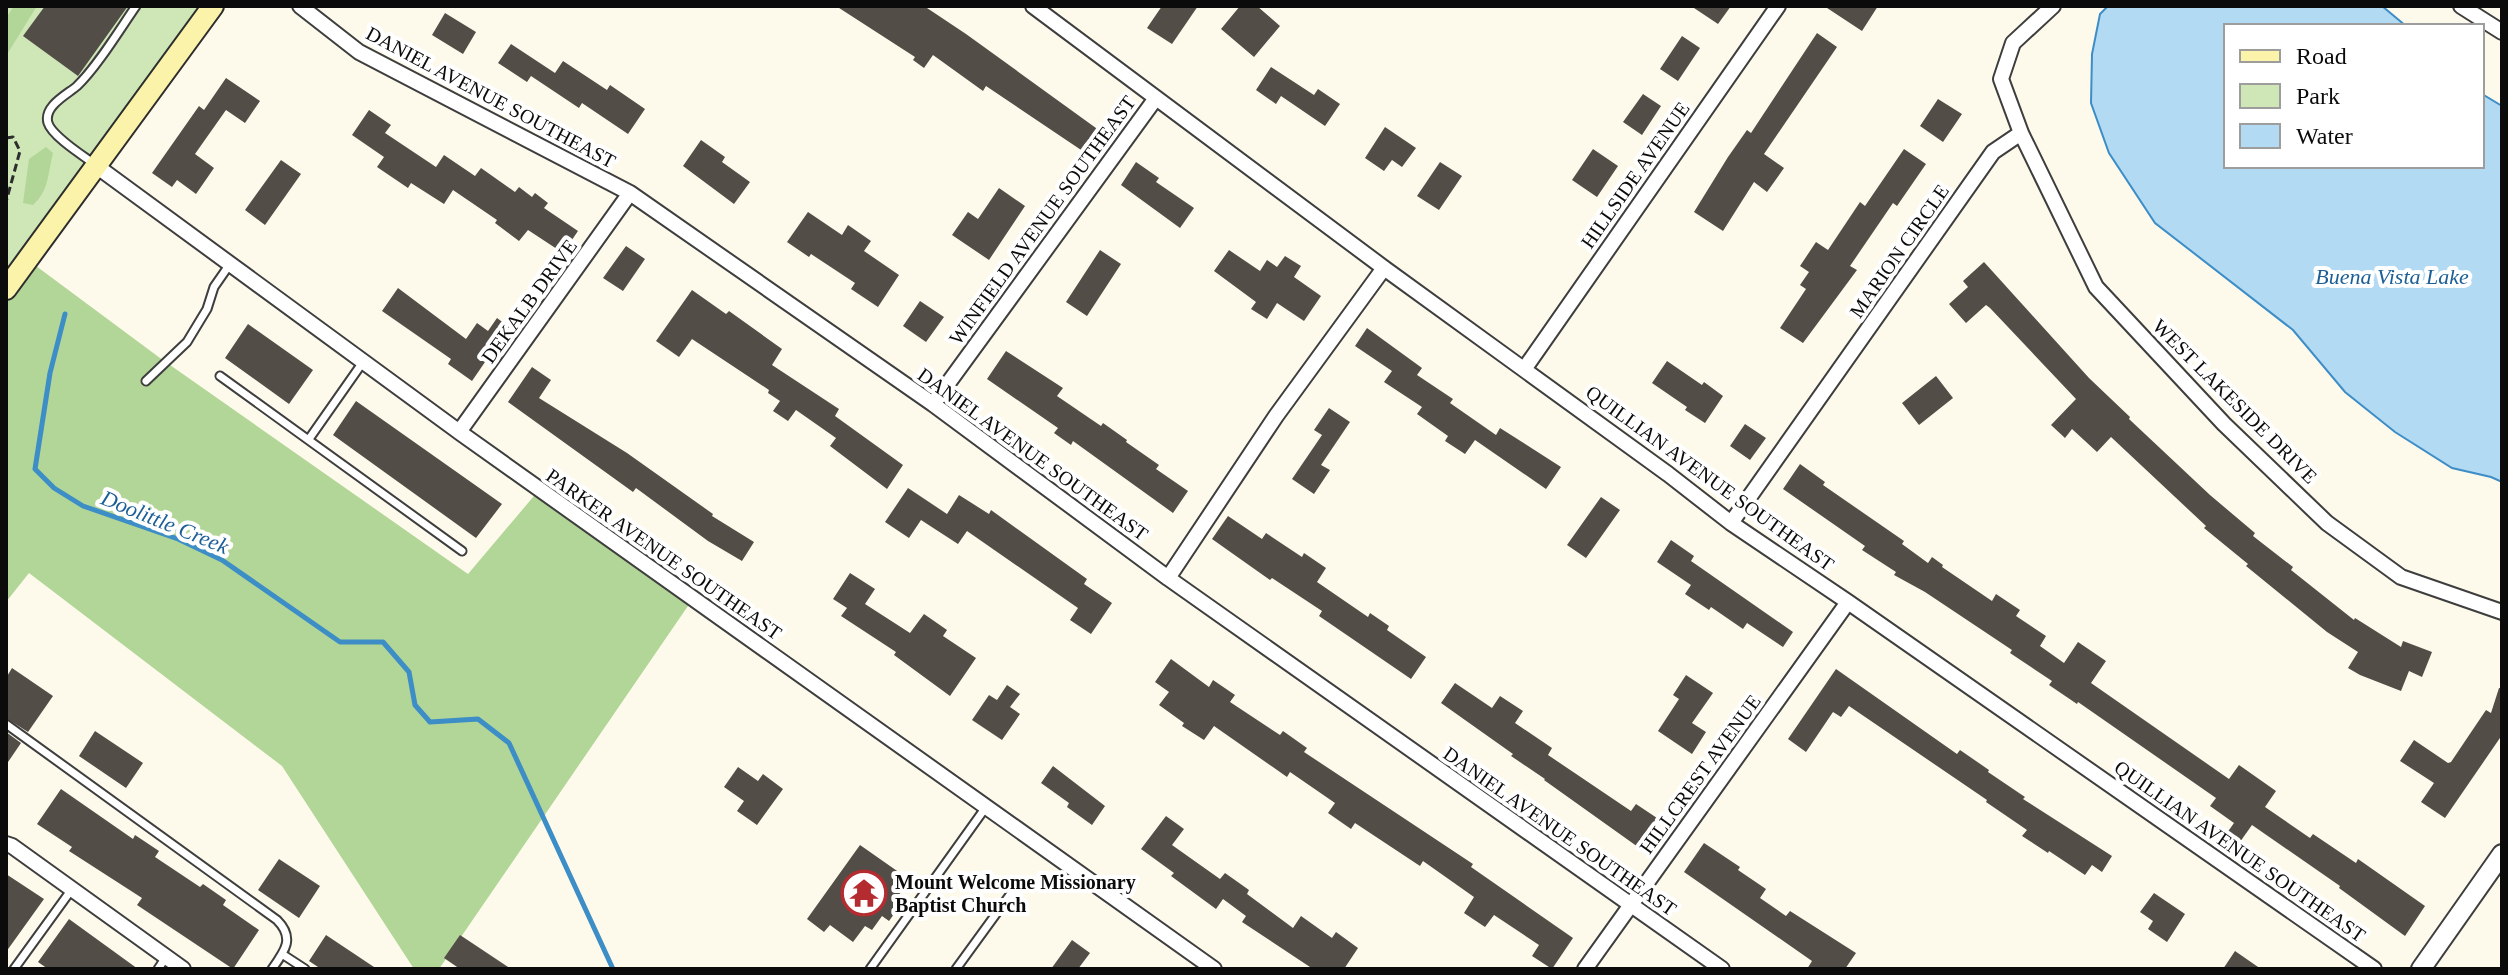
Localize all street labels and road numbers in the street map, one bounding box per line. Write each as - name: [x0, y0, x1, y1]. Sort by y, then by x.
- street label: DANIEL AVENUE SOUTHEAST: [363, 22, 619, 172]
- street label: WINFIELD AVENUE SOUTHEAST: [944, 91, 1140, 349]
- street label: HILLSIDE AVENUE: [1576, 98, 1694, 252]
- street label: MARION CIRCLE: [1845, 180, 1953, 322]
- street label: DEKALB DRIVE: [477, 235, 581, 367]
- street label: WEST LAKESIDE DRIVE: [2148, 314, 2322, 488]
- street label: DANIEL AVENUE SOUTHEAST: [914, 363, 1152, 545]
- street label: QUILLIAN AVENUE SOUTHEAST: [1582, 381, 1838, 575]
- street label: PARKER AVENUE SOUTHEAST: [542, 464, 786, 644]
- street label: HILLCREST AVENUE: [1635, 690, 1765, 858]
- street label: DANIEL AVENUE SOUTHEAST: [1439, 742, 1681, 920]
- street label: QUILLIAN AVENUE SOUTHEAST: [2111, 756, 2369, 946]

